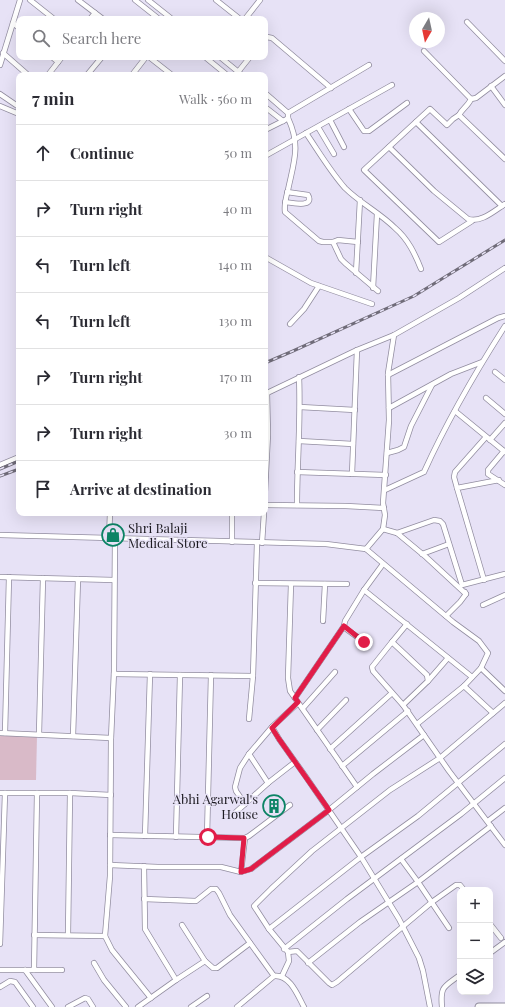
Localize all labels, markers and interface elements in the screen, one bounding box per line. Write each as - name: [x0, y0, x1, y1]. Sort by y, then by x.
- north arrow: [409, 12, 445, 48]
- search box: [16, 16, 268, 60]
- icon: search: [30, 27, 52, 49]
- text: Search here: [62, 28, 141, 48]
- text: 7 min: [32, 87, 75, 109]
- text: Walk · 560 m: [179, 90, 252, 107]
- icon: ahead: [32, 142, 54, 164]
- text: Continue: [70, 143, 134, 163]
- text: 50 m: [224, 144, 252, 161]
- icon: right: [32, 198, 54, 220]
- text: Turn right: [70, 199, 143, 219]
- text: 40 m: [223, 200, 252, 217]
- icon: left: [32, 254, 54, 276]
- text: Turn left: [70, 255, 131, 275]
- text: 140 m: [218, 256, 252, 273]
- icon: left: [32, 310, 54, 332]
- text: Turn left: [70, 311, 131, 331]
- text: 130 m: [219, 312, 252, 329]
- icon: right: [32, 366, 54, 388]
- text: Turn right: [70, 367, 143, 387]
- text: 170 m: [219, 368, 252, 385]
- icon: right: [32, 422, 54, 444]
- text: Turn right: [70, 423, 143, 443]
- text: 30 m: [224, 424, 252, 441]
- icon: arrive: [32, 478, 54, 500]
- text: Arrive at destination: [70, 479, 212, 499]
- place label: Shri Balaji Medical Store: [128, 519, 208, 551]
- shop icon: Shri Balaji Medical Store: [100, 522, 126, 548]
- route end: [355, 633, 373, 651]
- place label: Abhi Agarwal's House: [172, 790, 258, 822]
- building icon: Abhi Agarwal's House: [261, 793, 287, 819]
- route start: [199, 828, 217, 846]
- map controls: [457, 887, 493, 995]
- button: +: [457, 887, 493, 923]
- button: −: [457, 923, 493, 959]
- button: layers: [457, 959, 493, 995]

